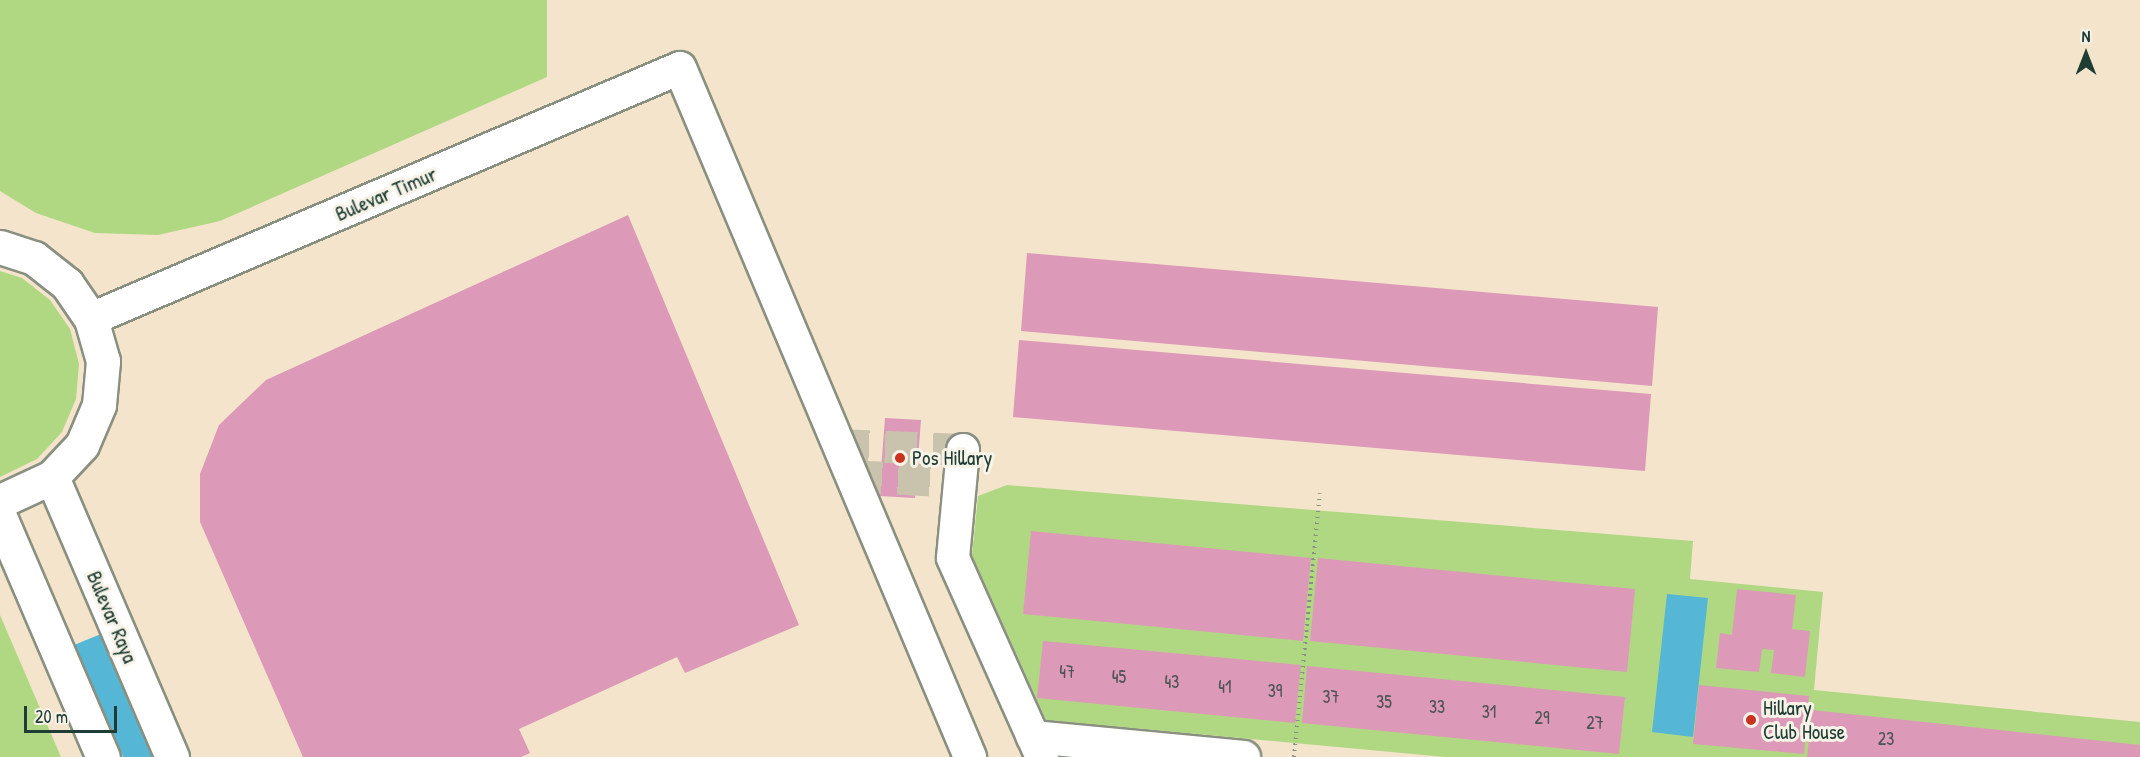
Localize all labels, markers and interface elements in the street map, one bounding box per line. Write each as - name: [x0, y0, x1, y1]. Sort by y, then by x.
- north arrow: [2056, 24, 2116, 84]
- text: N: [2082, 25, 2090, 47]
- street label: Bulevar Timur: [331, 161, 441, 227]
- place label: Pos Hillary: [912, 445, 992, 471]
- marker: Pos Hillary: [893, 451, 907, 465]
- street label: Bulevar Raya: [81, 567, 143, 667]
- house number: 47: [1059, 661, 1075, 683]
- house number: 45: [1112, 666, 1126, 688]
- house number: 43: [1165, 671, 1179, 693]
- house number: 41: [1218, 676, 1232, 698]
- house number: 39: [1268, 680, 1282, 702]
- house number: 37: [1323, 686, 1339, 708]
- house number: 35: [1376, 691, 1392, 713]
- scale bar: [27, 694, 120, 732]
- place label: Hillary Club House: [1763, 695, 1845, 745]
- house number: 33: [1429, 696, 1445, 718]
- house number: 31: [1482, 701, 1496, 723]
- text: 20 m: [35, 704, 68, 729]
- house number: 29: [1534, 707, 1550, 729]
- house number: 27: [1586, 712, 1604, 734]
- marker: Hillary Club House: [1744, 713, 1758, 727]
- house number: 23: [1878, 728, 1894, 750]

